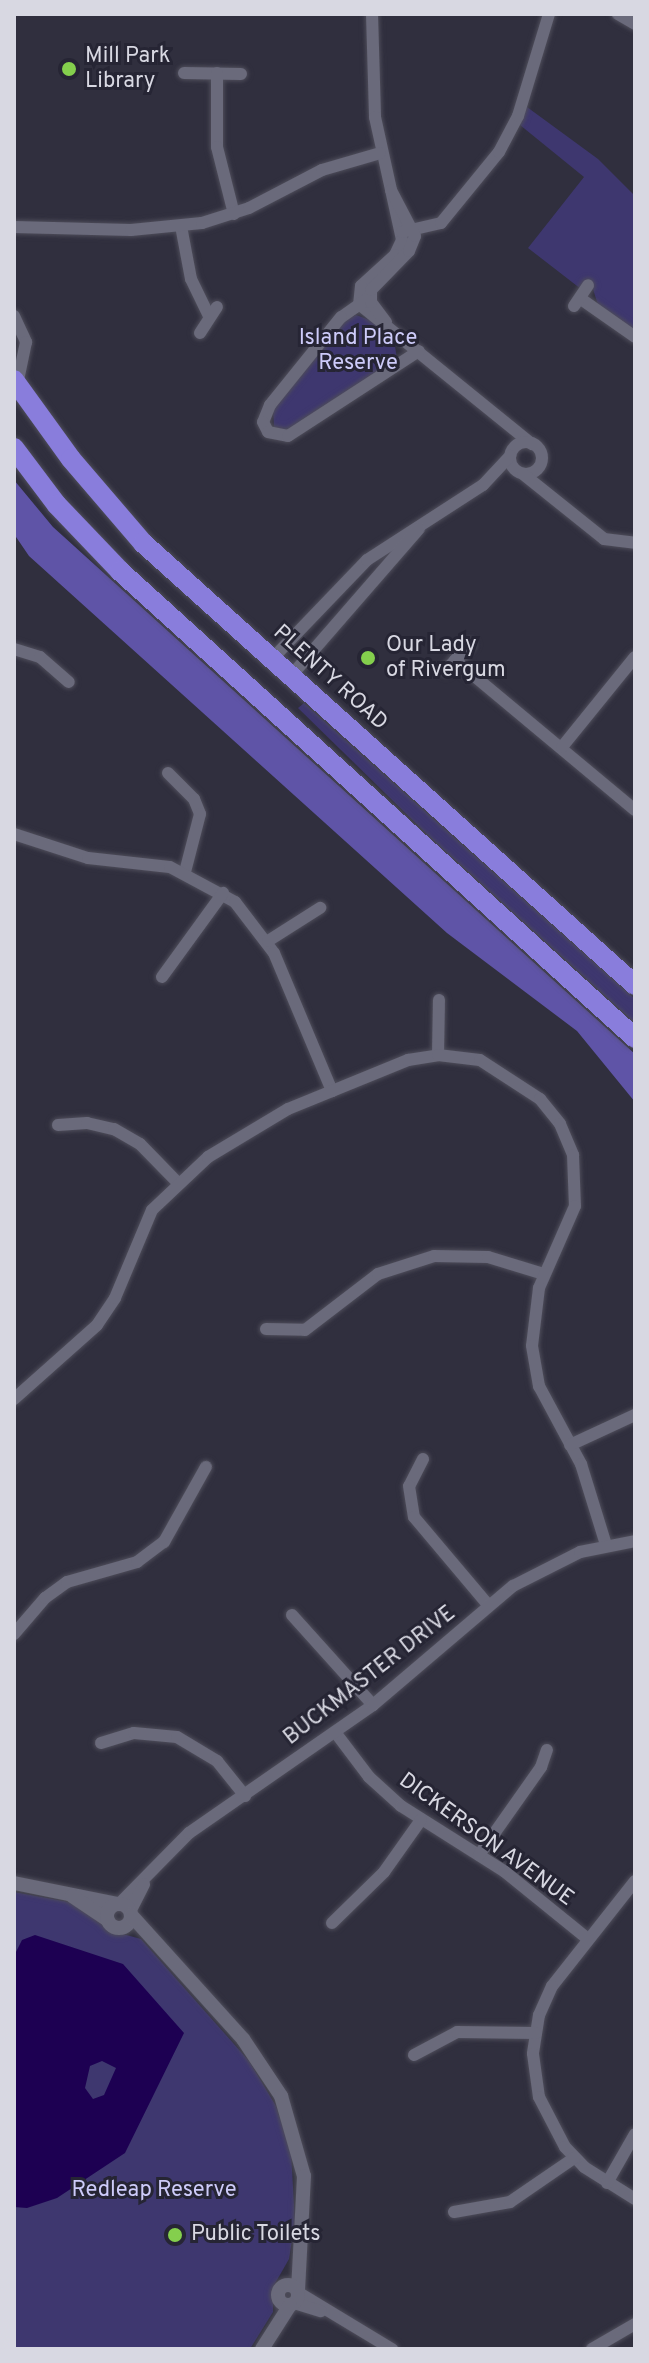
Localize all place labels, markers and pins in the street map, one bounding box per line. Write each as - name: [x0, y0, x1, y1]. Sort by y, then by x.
- place label: Mill Park Library: [85, 43, 170, 94]
- marker: Mill Park Library: [60, 60, 78, 78]
- place label: Our Lady of Rivergum: [386, 632, 506, 684]
- marker: Our Lady of Rivergum: [357, 647, 379, 669]
- place label: Public Toilets: [191, 2222, 321, 2248]
- marker: Public Toilets: [166, 2226, 184, 2244]

